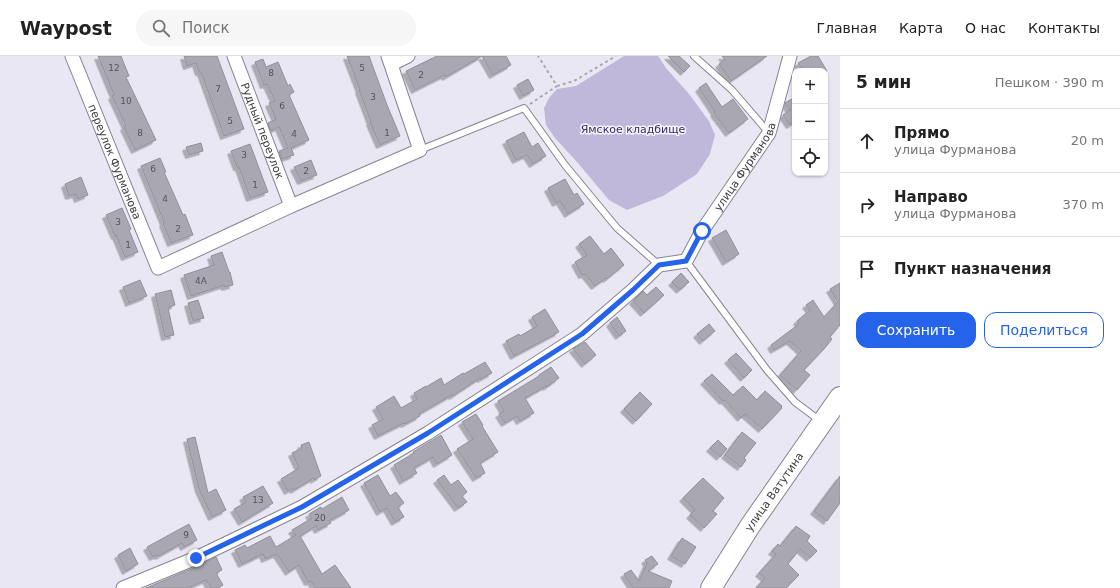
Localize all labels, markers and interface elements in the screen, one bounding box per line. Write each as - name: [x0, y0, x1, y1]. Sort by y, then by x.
- search box: [136, 10, 416, 46]
- text: Waypost: [20, 17, 112, 39]
- icon: search: [150, 17, 172, 39]
- text: Поиск: [182, 19, 229, 37]
- text: Главная: [816, 20, 877, 36]
- text: Карта: [899, 20, 943, 36]
- text: О нас: [965, 20, 1006, 36]
- text: Контакты: [1028, 20, 1100, 36]
- house number: 12: [108, 63, 120, 73]
- house number: 5: [359, 63, 365, 73]
- house number: 8: [268, 68, 274, 78]
- map controls: [792, 68, 828, 176]
- button: +: [792, 68, 828, 104]
- house number: 2: [418, 70, 424, 80]
- text: 5 мин: [856, 72, 911, 92]
- text: Пешком · 390 m: [995, 75, 1104, 90]
- street label: Рудный переулок: [238, 81, 287, 181]
- house number: 7: [215, 84, 221, 94]
- house number: 3: [370, 92, 376, 102]
- house number: 10: [120, 96, 132, 106]
- house number: 6: [279, 101, 285, 111]
- street label: переулок Фурманова: [86, 102, 144, 221]
- button: −: [792, 104, 828, 140]
- house number: 5: [227, 116, 233, 126]
- street label: улица Фурманова: [711, 121, 778, 213]
- park label: Ямское кладбище: [581, 123, 686, 136]
- text: Прямо: [894, 124, 950, 142]
- house number: 8: [137, 128, 143, 138]
- house number: 1: [384, 128, 390, 138]
- house number: 4: [291, 129, 297, 139]
- icon: ahead: [856, 130, 878, 152]
- text: 20 m: [1071, 133, 1104, 148]
- button: locate: [792, 140, 828, 176]
- text: улица Фурманова: [894, 142, 1016, 157]
- house number: 3: [241, 150, 247, 160]
- house number: 6: [150, 164, 156, 174]
- house number: 2: [303, 166, 309, 176]
- house number: 1: [252, 180, 258, 190]
- text: Направо: [894, 188, 968, 206]
- house number: 4: [162, 194, 168, 204]
- icon: right: [856, 194, 878, 216]
- text: 370 m: [1062, 197, 1104, 212]
- text: улица Фурманова: [894, 206, 1016, 221]
- house number: 3: [115, 217, 121, 227]
- route start: [693, 222, 711, 240]
- house number: 2: [175, 224, 181, 234]
- house number: 1: [125, 240, 131, 250]
- icon: arrive: [856, 258, 878, 280]
- text: Пункт назначения: [894, 260, 1051, 278]
- house number: 4А: [195, 276, 208, 286]
- button: Сохранить: [856, 312, 976, 348]
- button: Поделиться: [984, 312, 1104, 348]
- street label: улица Ватутина: [742, 450, 806, 534]
- house number: 13: [252, 495, 264, 505]
- house number: 20: [314, 513, 326, 523]
- house number: 9: [183, 530, 189, 540]
- route end: [187, 549, 205, 567]

